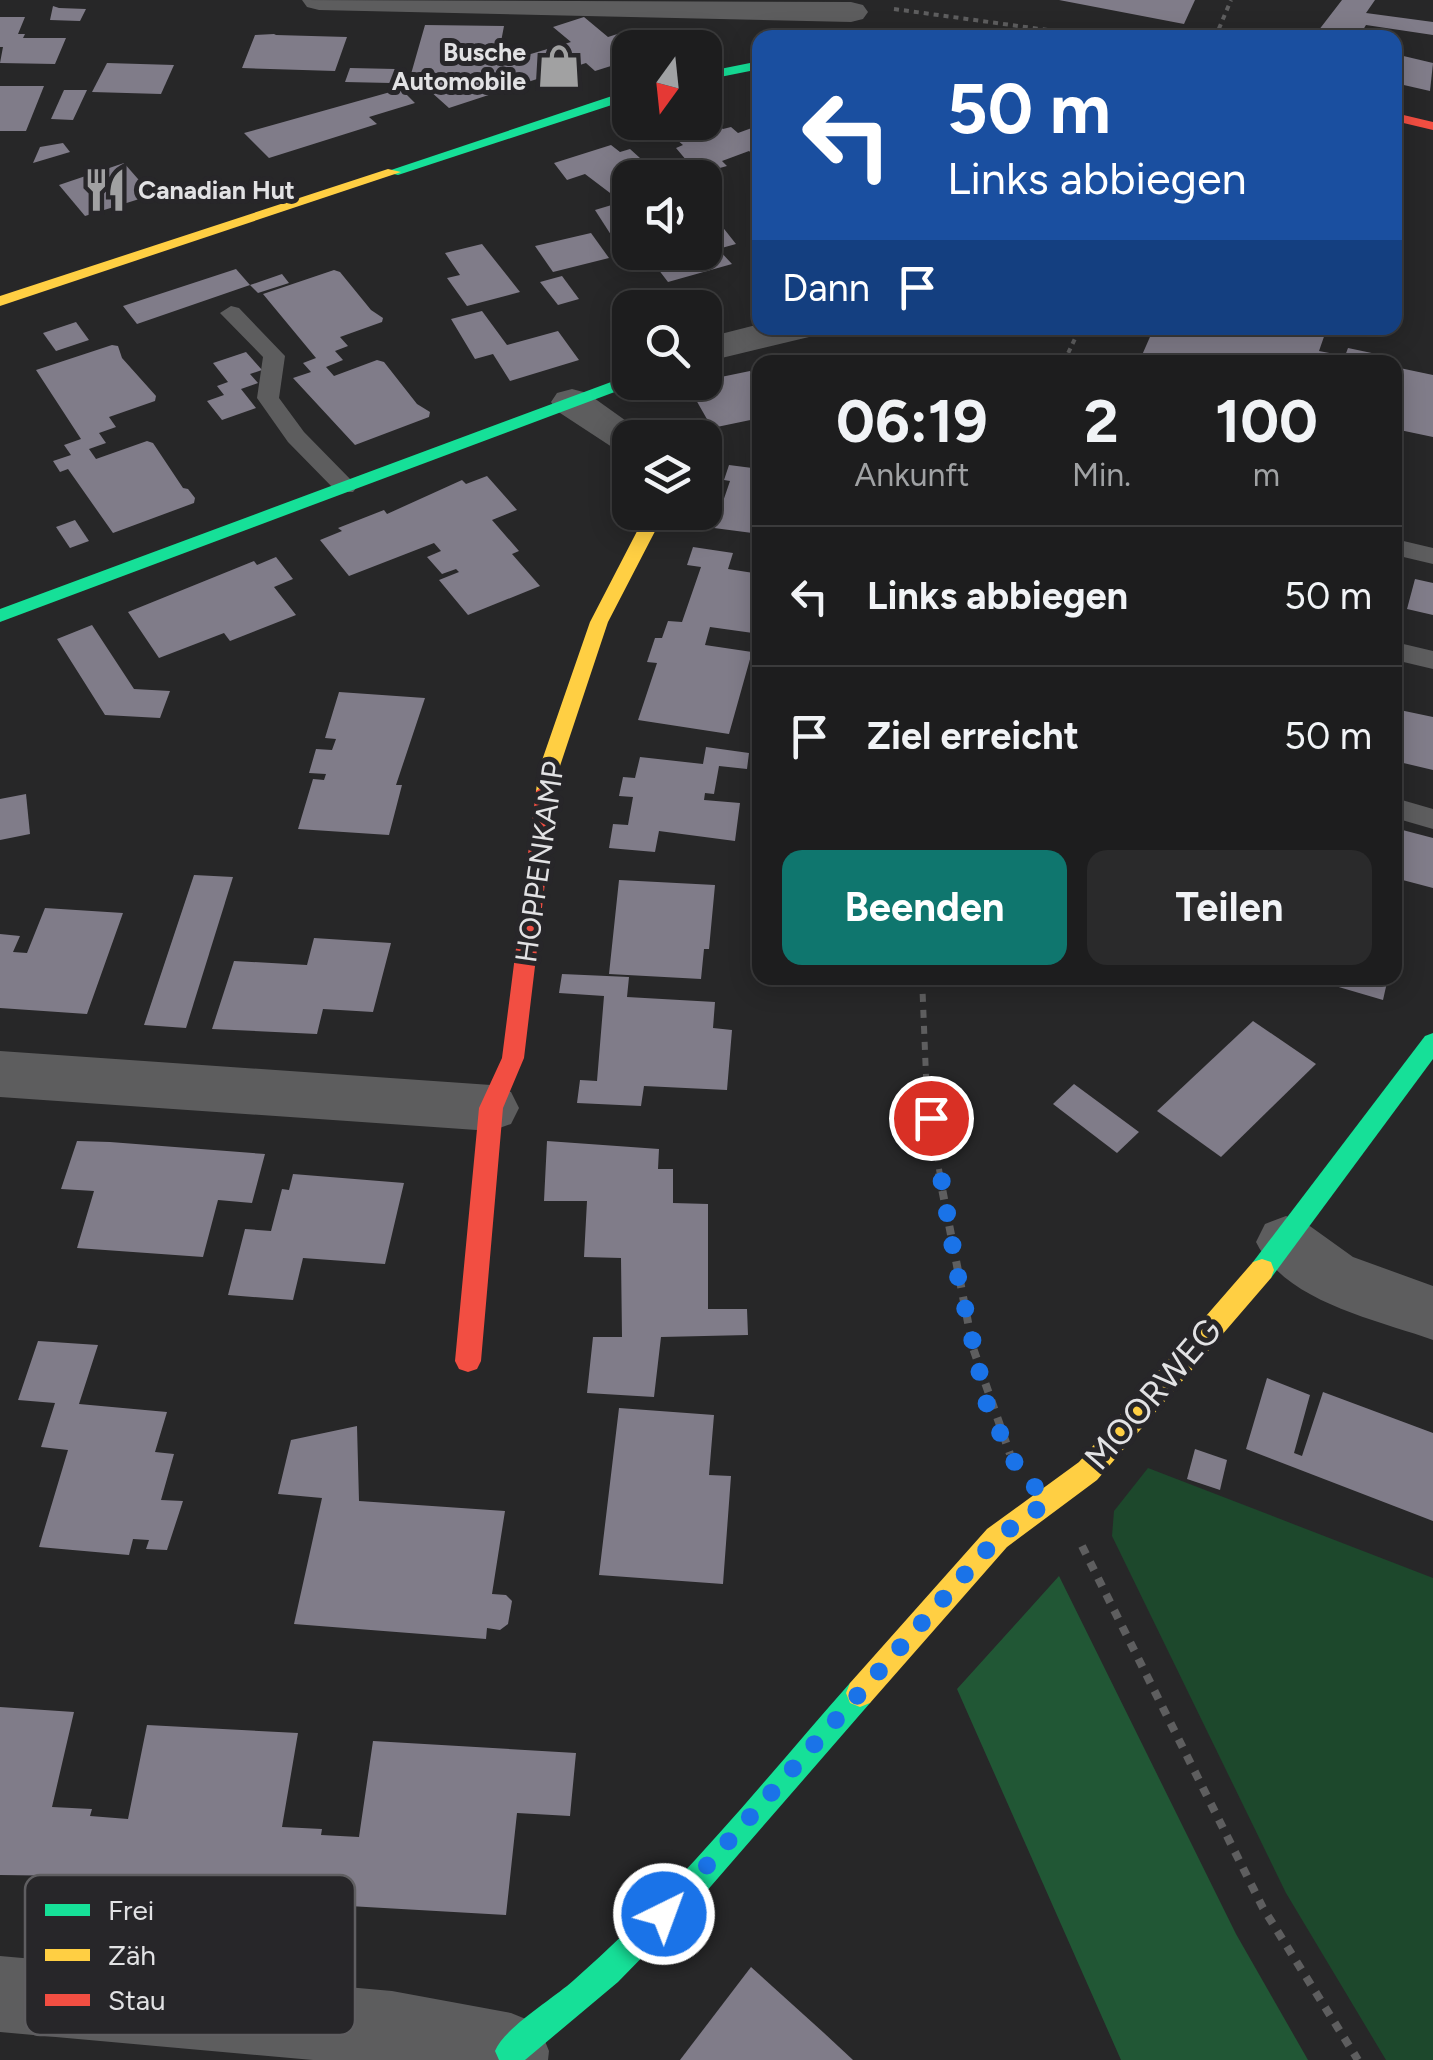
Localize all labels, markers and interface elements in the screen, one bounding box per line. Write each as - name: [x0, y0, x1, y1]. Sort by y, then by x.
- north arrow: [612, 30, 722, 140]
- map controls: [612, 30, 722, 530]
- place label: Busche Automobile: [392, 37, 526, 96]
- shop icon: Busche Automobile: [535, 42, 583, 90]
- text: 50 m: [947, 66, 1111, 151]
- icon: left: [782, 70, 912, 200]
- text: Links abbiegen: [947, 151, 1247, 205]
- button: sound: [612, 160, 722, 270]
- restaurant icon: Canadian Hut: [81, 166, 129, 214]
- place label: Canadian Hut: [138, 175, 295, 205]
- icon: arrive: [890, 260, 945, 315]
- text: Dann: [782, 265, 870, 311]
- button: search: [612, 290, 722, 400]
- text: 06:19: [836, 385, 988, 457]
- text: 2: [1084, 385, 1119, 457]
- text: 100: [1215, 385, 1318, 457]
- button: layers: [612, 420, 722, 530]
- text: Ankunft: [855, 456, 969, 494]
- text: Min.: [1072, 456, 1131, 494]
- text: m: [1253, 456, 1280, 494]
- icon: left: [782, 569, 837, 624]
- text: Links abbiegen: [867, 573, 1128, 619]
- text: 50 m: [1284, 573, 1372, 619]
- icon: arrive: [782, 709, 837, 764]
- text: Ziel erreicht: [867, 713, 1079, 759]
- text: 50 m: [1284, 713, 1372, 759]
- street label: HOPPENKAMP: [507, 759, 572, 965]
- button: Beenden: [782, 850, 1067, 965]
- button: Teilen: [1087, 850, 1372, 965]
- pin: [889, 1076, 974, 1161]
- icon: arrive: [904, 1091, 959, 1146]
- street label: MOORWEG: [1076, 1310, 1230, 1478]
- position arrow: [612, 1862, 716, 1966]
- legend: [25, 1875, 355, 2035]
- text: Frei: [108, 1893, 154, 1927]
- text: Zäh: [108, 1938, 156, 1972]
- text: Stau: [108, 1983, 166, 2017]

